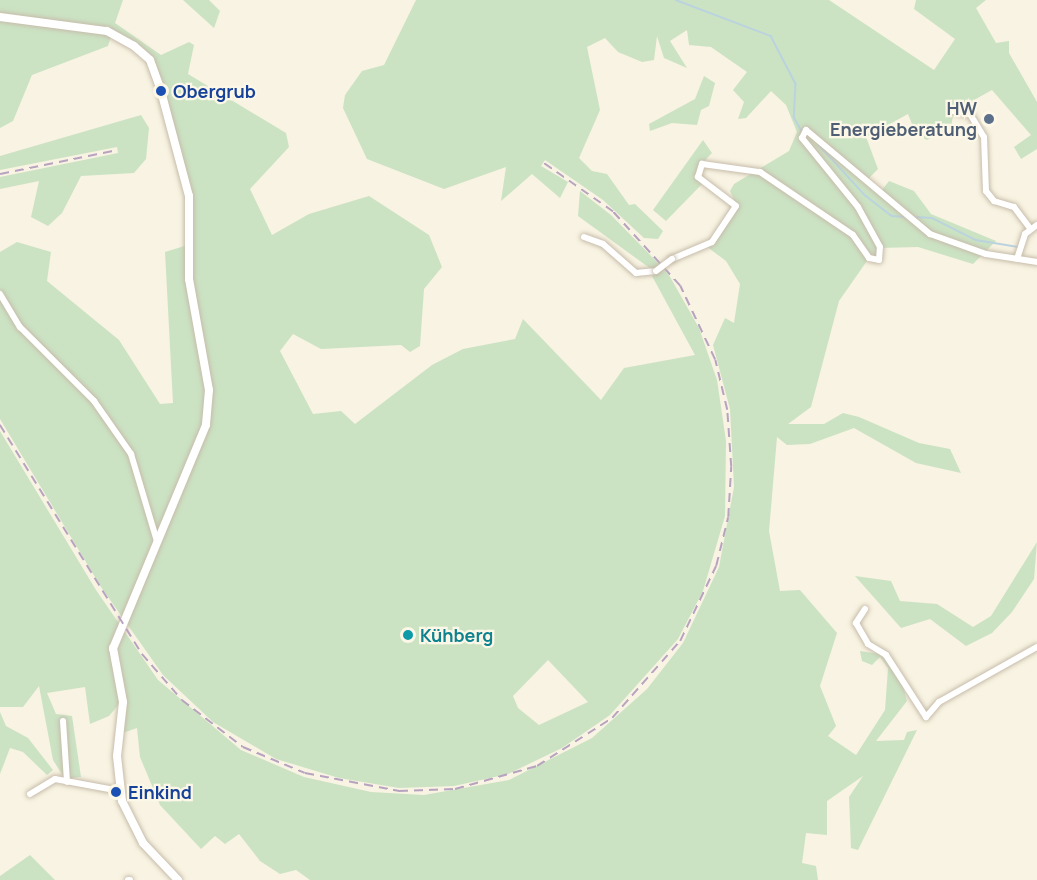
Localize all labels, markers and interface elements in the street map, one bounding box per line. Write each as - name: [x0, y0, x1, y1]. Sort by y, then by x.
- place label: Obergrub: [173, 80, 256, 102]
- marker: Obergrub: [154, 84, 168, 98]
- place label: HW Energieberatung: [830, 98, 977, 140]
- marker: HW Energieberatung: [982, 112, 996, 126]
- place label: Kühberg: [420, 624, 493, 646]
- marker: Kühberg: [401, 628, 415, 642]
- place label: Einkind: [128, 781, 192, 803]
- marker: Einkind: [109, 785, 123, 799]

